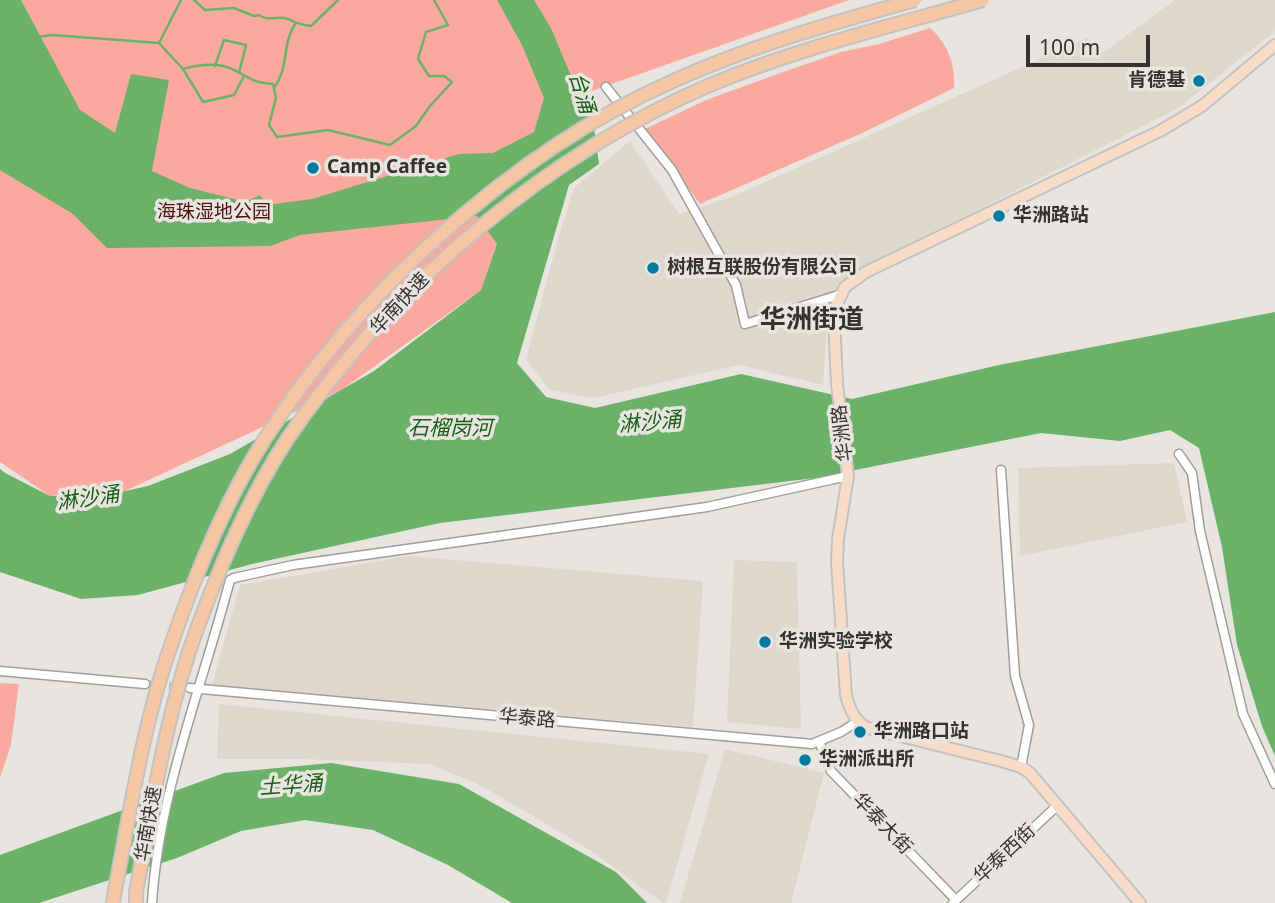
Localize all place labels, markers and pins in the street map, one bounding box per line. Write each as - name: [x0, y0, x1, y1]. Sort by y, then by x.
- place label: 肯德基: [1128, 70, 1185, 92]
- marker: 肯德基: [1191, 73, 1207, 89]
- place label: Camp Caffee: [327, 157, 447, 179]
- marker: Camp Caffee: [305, 160, 321, 176]
- place label: 华洲路站: [1013, 205, 1089, 227]
- marker: 华洲路站: [991, 208, 1007, 224]
- place label: 树根互联股份有限公司: [667, 257, 857, 279]
- marker: 树根互联股份有限公司: [645, 260, 661, 276]
- place label: 华洲实验学校: [779, 631, 893, 653]
- marker: 华洲实验学校: [757, 634, 773, 650]
- place label: 华洲路口站: [874, 721, 969, 743]
- marker: 华洲路口站: [852, 724, 868, 740]
- place label: 华洲派出所: [819, 749, 914, 771]
- marker: 华洲派出所: [797, 752, 813, 768]

